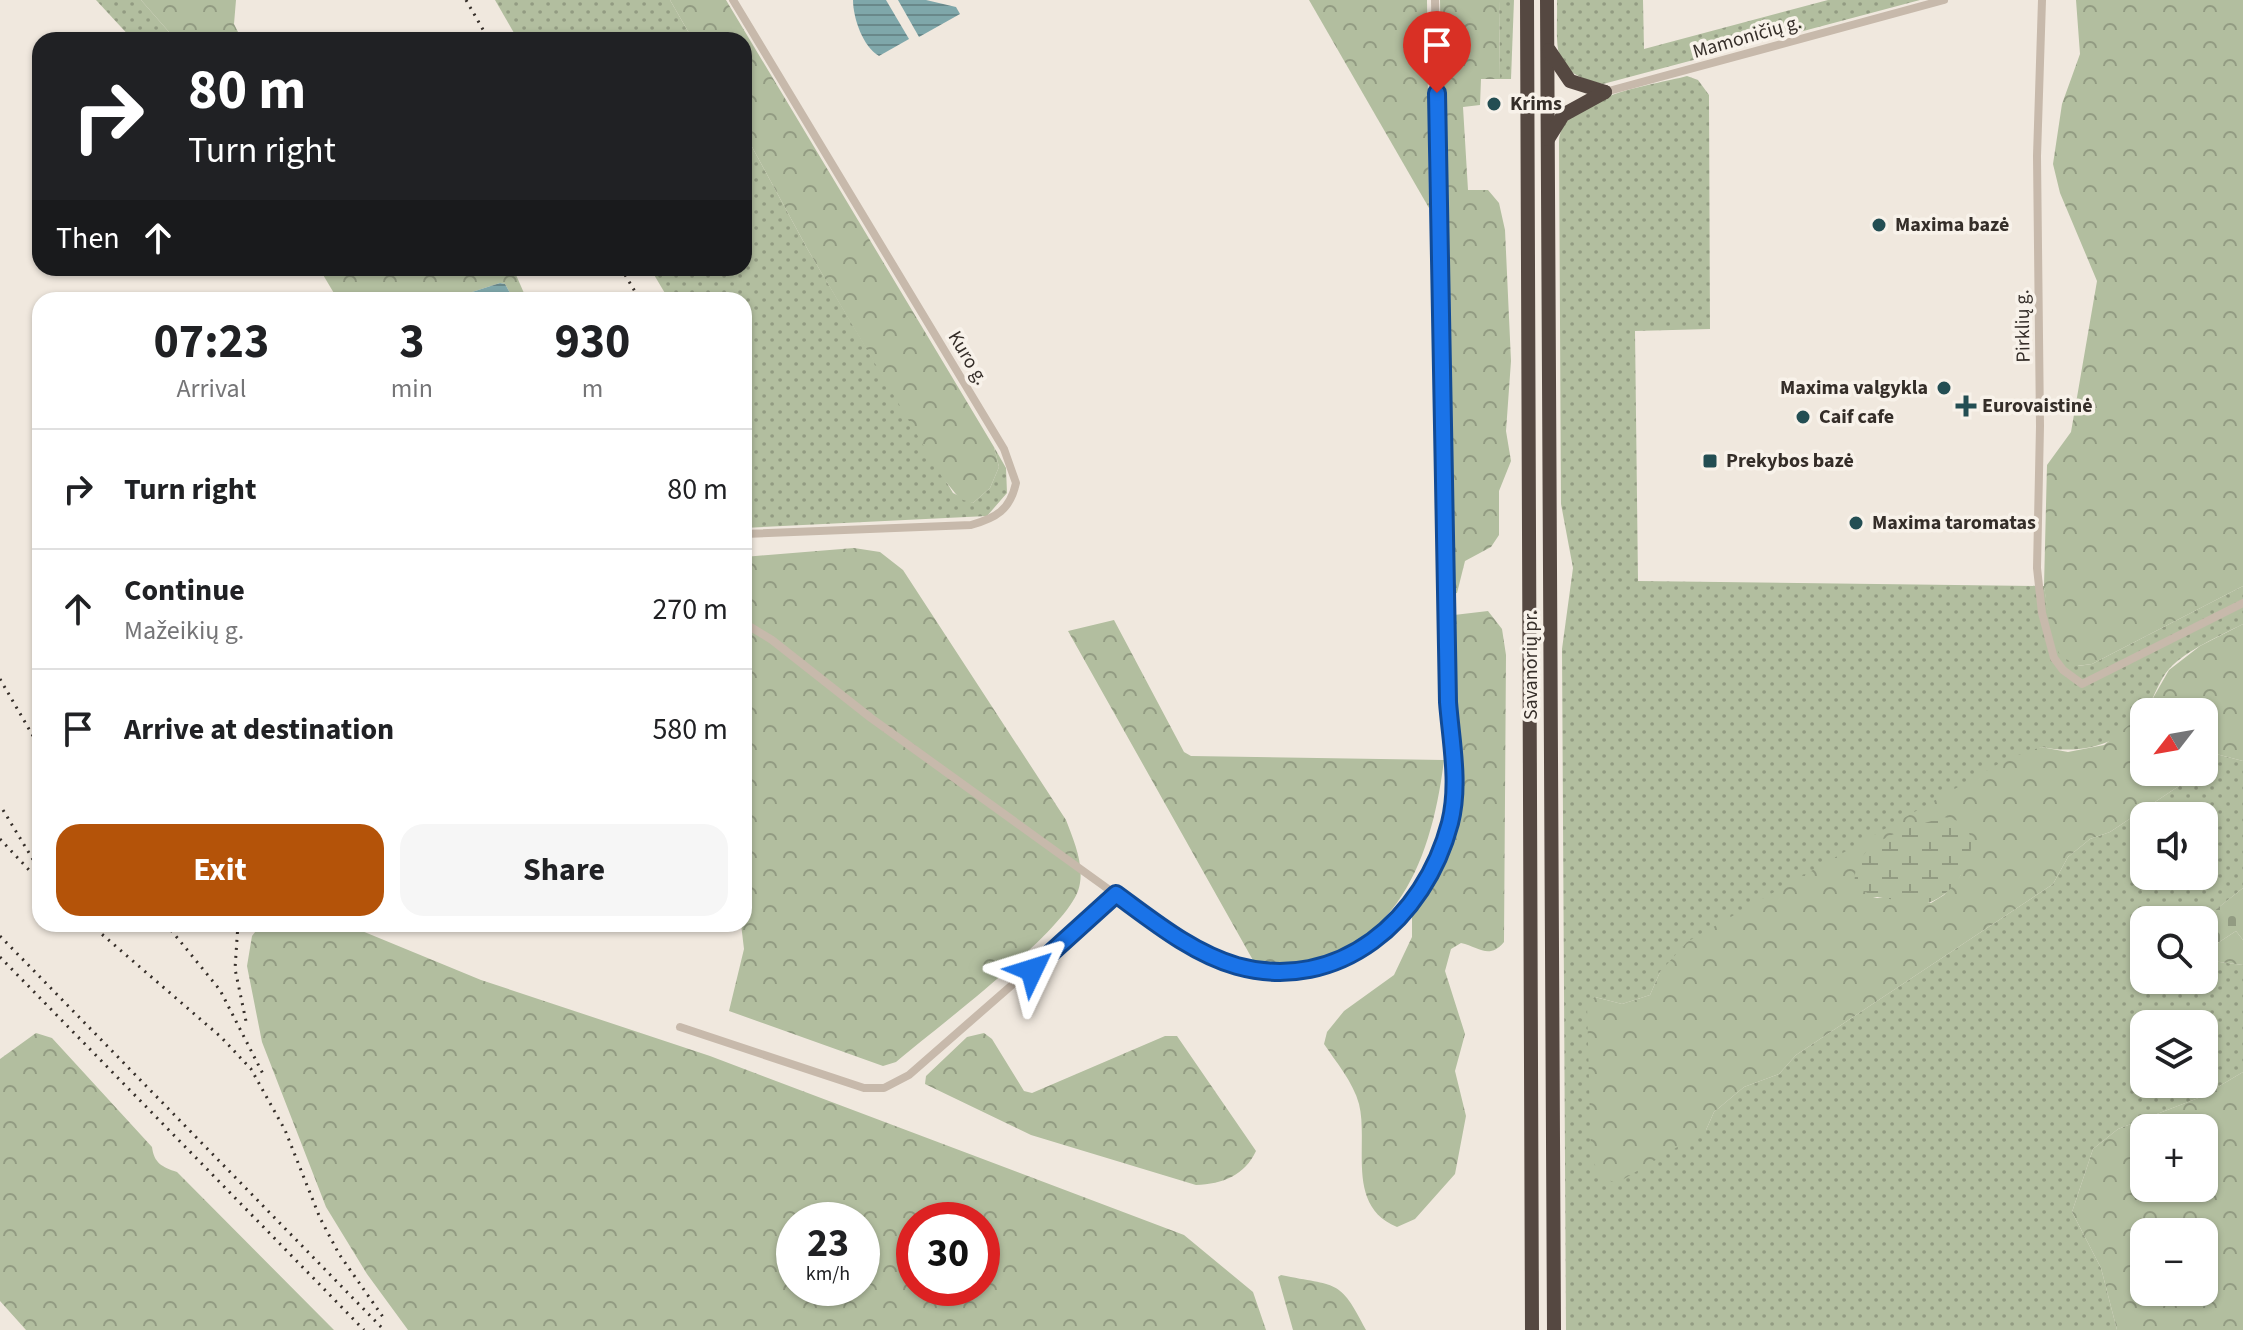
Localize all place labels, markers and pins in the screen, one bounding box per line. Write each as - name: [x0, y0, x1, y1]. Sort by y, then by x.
- pin: [1403, 11, 1471, 93]
- place label: Krims: [1510, 90, 1562, 118]
- marker: Krims: [1485, 95, 1503, 113]
- place label: Maxima bazė: [1895, 211, 2009, 239]
- marker: Maxima bazė: [1870, 216, 1888, 234]
- place label: Maxima valgykla: [1780, 374, 1928, 402]
- marker: Maxima valgykla: [1935, 379, 1953, 397]
- place label: Eurovaistinė: [1982, 392, 2093, 420]
- marker: Eurovaistinė: [1957, 397, 1975, 415]
- place label: Caif cafe: [1819, 403, 1894, 431]
- marker: Caif cafe: [1794, 408, 1812, 426]
- place label: Prekybos bazė: [1726, 447, 1854, 475]
- marker: Prekybos bazė: [1701, 452, 1719, 470]
- place label: Maxima taromatas: [1872, 509, 2036, 537]
- marker: Maxima taromatas: [1847, 514, 1865, 532]

